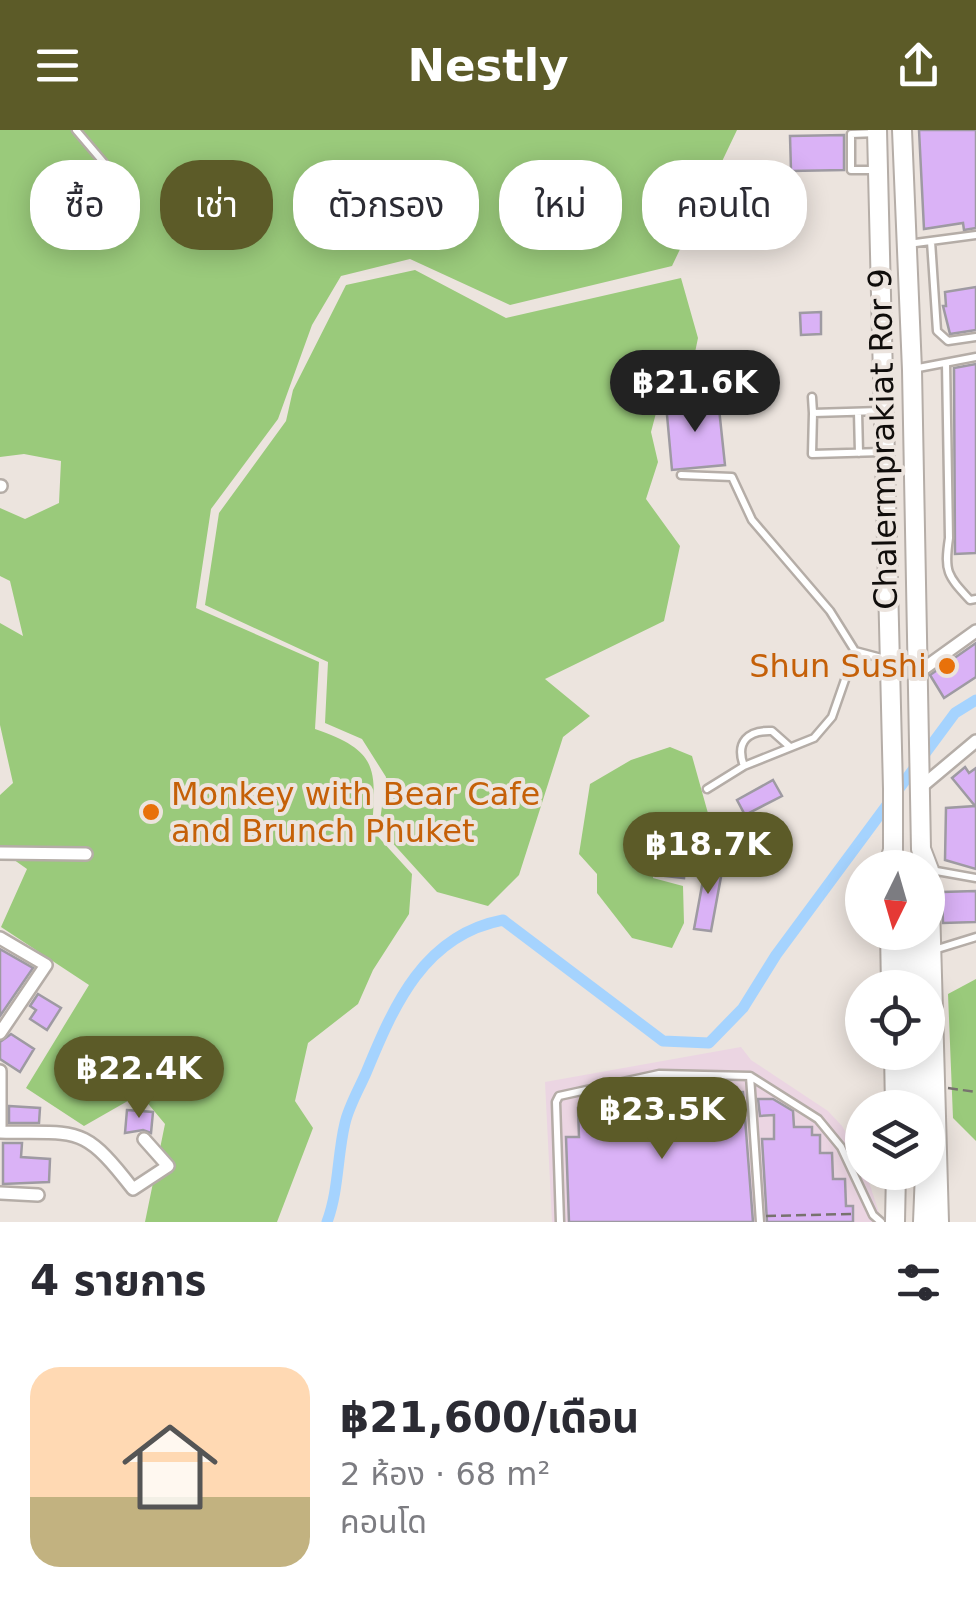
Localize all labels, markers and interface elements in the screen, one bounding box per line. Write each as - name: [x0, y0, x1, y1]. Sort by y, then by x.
- icon: menu: [30, 38, 85, 93]
- icon: share: [891, 38, 946, 93]
- text: Nestly: [407, 39, 569, 92]
- chip: ซื้อ: [30, 160, 140, 250]
- chip: เช่า: [160, 160, 273, 250]
- chip: ตัวกรอง: [293, 160, 479, 250]
- chip: ใหม่: [499, 160, 622, 250]
- chip: คอนโด: [642, 160, 807, 250]
- street label: Chalermprakiat Ror 9: [861, 268, 905, 610]
- pin: ฿21.6K: [614, 350, 776, 435]
- text: ฿21.6K: [632, 363, 758, 401]
- place label: Shun Sushi: [749, 647, 927, 685]
- marker: Shun Sushi: [936, 655, 958, 677]
- place label: Monkey with Bear Cafe and Brunch Phuket: [171, 775, 540, 850]
- marker: Monkey with Bear Cafe and Brunch Phuket: [140, 801, 162, 823]
- pin: ฿18.7K: [627, 812, 789, 897]
- text: ฿18.7K: [645, 825, 771, 863]
- north arrow: [845, 850, 945, 950]
- map controls: [845, 850, 945, 1190]
- button: locate: [845, 970, 945, 1070]
- pin: ฿22.4K: [58, 1036, 220, 1121]
- text: ฿22.4K: [76, 1049, 202, 1087]
- pin: ฿23.5K: [581, 1077, 743, 1162]
- text: ฿23.5K: [599, 1090, 725, 1128]
- button: layers: [845, 1090, 945, 1190]
- icon: filters: [891, 1255, 946, 1310]
- text: 4 รายการ: [30, 1256, 206, 1305]
- text: ฿21,600/เดือน: [340, 1393, 639, 1442]
- icon: home: [110, 1407, 230, 1527]
- text: 2 ห้อง · 68 m²: [340, 1455, 550, 1493]
- text: คอนโด: [340, 1503, 427, 1541]

